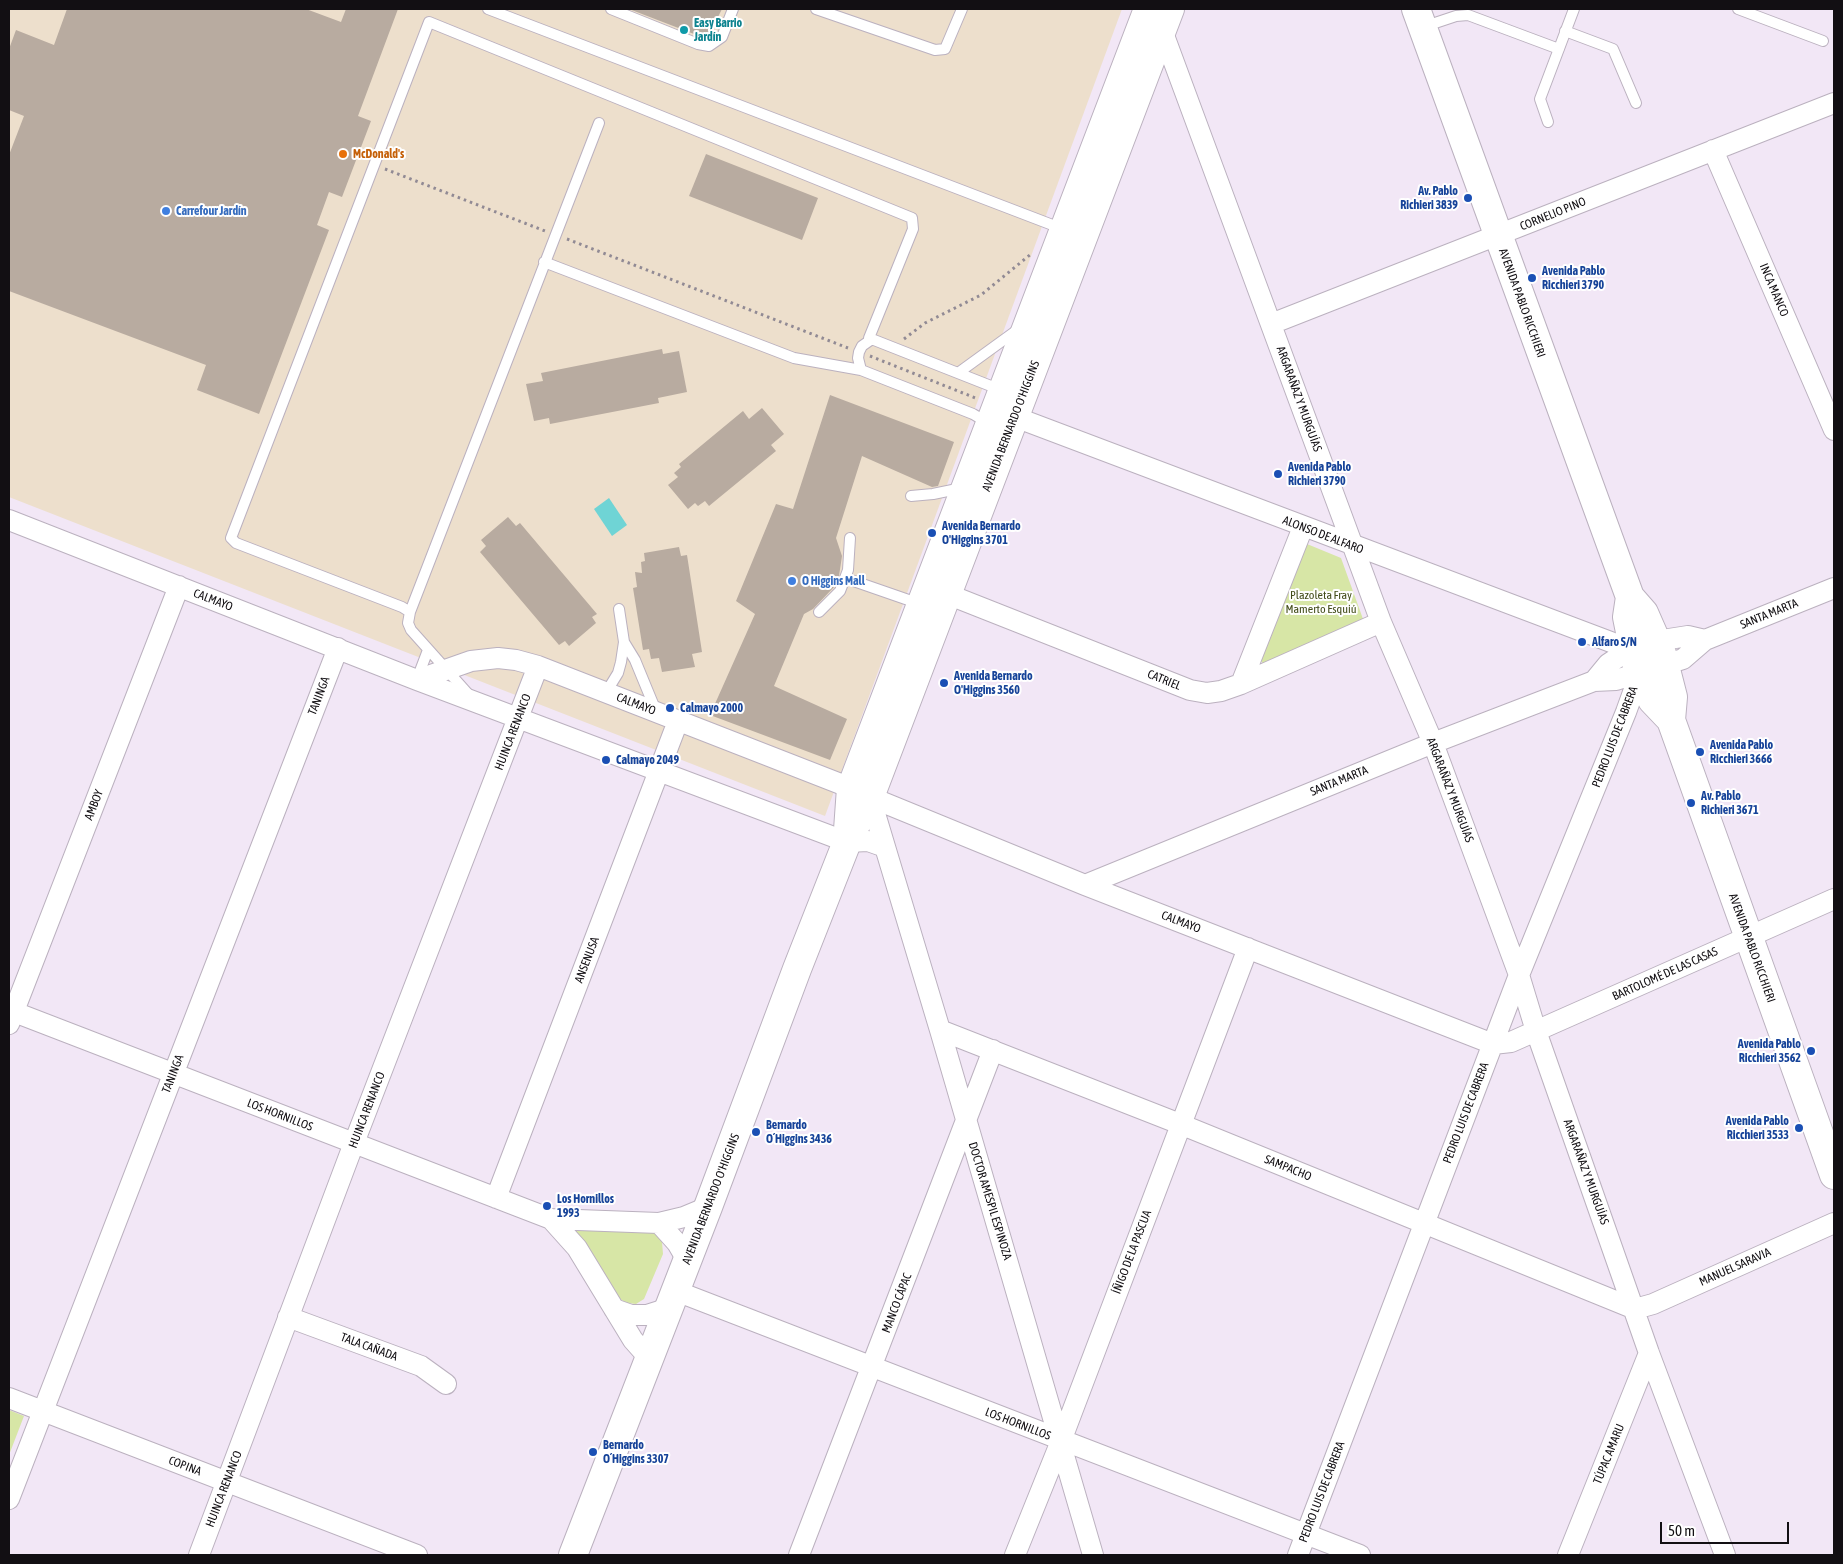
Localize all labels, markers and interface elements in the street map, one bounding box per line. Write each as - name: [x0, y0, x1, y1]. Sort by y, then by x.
- place label: Easy Barrio Jardín: [694, 16, 742, 44]
- marker: Easy Barrio Jardín: [678, 24, 690, 36]
- place label: McDonald's: [353, 147, 404, 161]
- marker: McDonald's: [337, 148, 349, 160]
- place label: Av. Pablo Richieri 3839: [1400, 184, 1458, 212]
- marker: Av. Pablo Richieri 3839: [1462, 192, 1474, 204]
- street label: CORNELIO PINO: [1518, 194, 1588, 234]
- place label: Carrefour Jardín: [176, 204, 247, 218]
- marker: Carrefour Jardín: [160, 205, 172, 217]
- street label: AVENIDA PABLO RICCHIERI: [1496, 247, 1548, 359]
- street label: INCA MANCO: [1756, 261, 1792, 319]
- place label: Avenida Pablo Ricchieri 3790: [1542, 264, 1605, 292]
- marker: Avenida Pablo Ricchieri 3790: [1526, 272, 1538, 284]
- street label: ARGARAÑAZ Y MURGUÍAS: [1273, 344, 1325, 454]
- street label: AVENIDA BERNARDO O'HIGGINS: [979, 359, 1043, 493]
- place label: Avenida Pablo Richieri 3790: [1288, 460, 1351, 488]
- marker: Avenida Pablo Richieri 3790: [1272, 468, 1284, 480]
- street label: ALONSO DE ALFARO: [1281, 513, 1365, 557]
- place label: Avenida Bernardo O'Higgins 3701: [942, 519, 1021, 547]
- marker: Avenida Bernardo O'Higgins 3701: [926, 527, 938, 539]
- place label: O Higgins Mall: [802, 574, 865, 588]
- marker: O Higgins Mall: [786, 575, 798, 587]
- street label: CALMAYO: [191, 586, 235, 614]
- park label: Plazoleta Fray Mamerto Esquiú: [1285, 588, 1357, 616]
- street label: SANTA MARTA: [1738, 596, 1800, 632]
- place label: Alfaro S/N: [1592, 635, 1637, 649]
- marker: Alfaro S/N: [1576, 636, 1588, 648]
- street label: CATRIEL: [1145, 667, 1183, 693]
- place label: Avenida Bernardo O'Higgins 3560: [954, 669, 1033, 697]
- street label: TANINGA: [305, 675, 333, 717]
- marker: Avenida Bernardo O'Higgins 3560: [938, 677, 950, 689]
- street label: PEDRO LUIS DE CABRERA: [1589, 684, 1641, 790]
- street label: CALMAYO: [614, 690, 658, 718]
- street label: HUINCA RENANCO: [492, 692, 534, 772]
- place label: Calmayo 2000: [680, 701, 743, 715]
- marker: Calmayo 2000: [664, 702, 676, 714]
- street label: ARGARAÑAZ Y MURGUÍAS: [1423, 735, 1477, 845]
- place label: Avenida Pablo Ricchieri 3666: [1710, 738, 1773, 766]
- marker: Avenida Pablo Ricchieri 3666: [1694, 746, 1706, 758]
- place label: Calmayo 2049: [616, 753, 679, 767]
- marker: Calmayo 2049: [600, 754, 612, 766]
- street label: SANTA MARTA: [1308, 763, 1370, 799]
- street label: AMBOY: [82, 788, 106, 822]
- place label: Av. Pablo Richieri 3671: [1701, 789, 1759, 817]
- marker: Av. Pablo Richieri 3671: [1685, 797, 1697, 809]
- street label: AVENIDA PABLO RICCHIERI: [1726, 892, 1778, 1004]
- street label: CALMAYO: [1159, 908, 1203, 936]
- street label: ANSENUSA: [572, 935, 602, 985]
- street label: BARTOLOMÉ DE LAS CASAS: [1610, 944, 1720, 1004]
- place label: Avenida Pablo Ricchieri 3562: [1738, 1037, 1801, 1065]
- marker: Avenida Pablo Ricchieri 3562: [1805, 1045, 1817, 1057]
- street label: TANINGA: [159, 1053, 187, 1095]
- street label: PEDRO LUIS DE CABRERA: [1440, 1060, 1492, 1166]
- street label: HUINCA RENANCO: [346, 1070, 388, 1150]
- street label: LOS HORNILLOS: [245, 1096, 315, 1134]
- place label: Avenida Pablo Ricchieri 3533: [1726, 1114, 1789, 1142]
- street label: ARGARAÑAZ Y MURGUÍAS: [1560, 1117, 1612, 1227]
- place label: Bernardo O´Higgins 3436: [766, 1118, 832, 1146]
- marker: Avenida Pablo Ricchieri 3533: [1793, 1122, 1805, 1134]
- marker: Bernardo O´Higgins 3436: [750, 1126, 762, 1138]
- street label: AVENIDA BERNARDO O'HIGGINS: [679, 1132, 743, 1266]
- street label: DOCTOR AMESPIL ESPINOZA: [965, 1140, 1015, 1262]
- street label: SAMPACHO: [1262, 1152, 1314, 1184]
- place label: Los Hornillos 1993: [557, 1192, 614, 1220]
- marker: Los Hornillos 1993: [541, 1200, 553, 1212]
- street label: ÍÑIGO DE LA PASCUA: [1109, 1208, 1155, 1296]
- street label: MANUEL SARAVIA: [1697, 1245, 1773, 1289]
- street label: MANCO CÁPAC: [879, 1271, 915, 1335]
- street label: TALA CAÑADA: [338, 1330, 400, 1364]
- street label: LOS HORNILLOS: [983, 1405, 1053, 1443]
- street label: TÚPAC AMARU: [1590, 1422, 1628, 1486]
- place label: Bernardo O´Higgins 3307: [603, 1438, 669, 1466]
- street label: PEDRO LUIS DE CABRERA: [1296, 1439, 1348, 1545]
- marker: Bernardo O´Higgins 3307: [587, 1446, 599, 1458]
- street label: HUINCA RENANCO: [203, 1449, 245, 1529]
- street label: COPINA: [167, 1453, 203, 1479]
- scale bar: [1663, 1512, 1792, 1544]
- text: 50 m: [1668, 1522, 1695, 1539]

